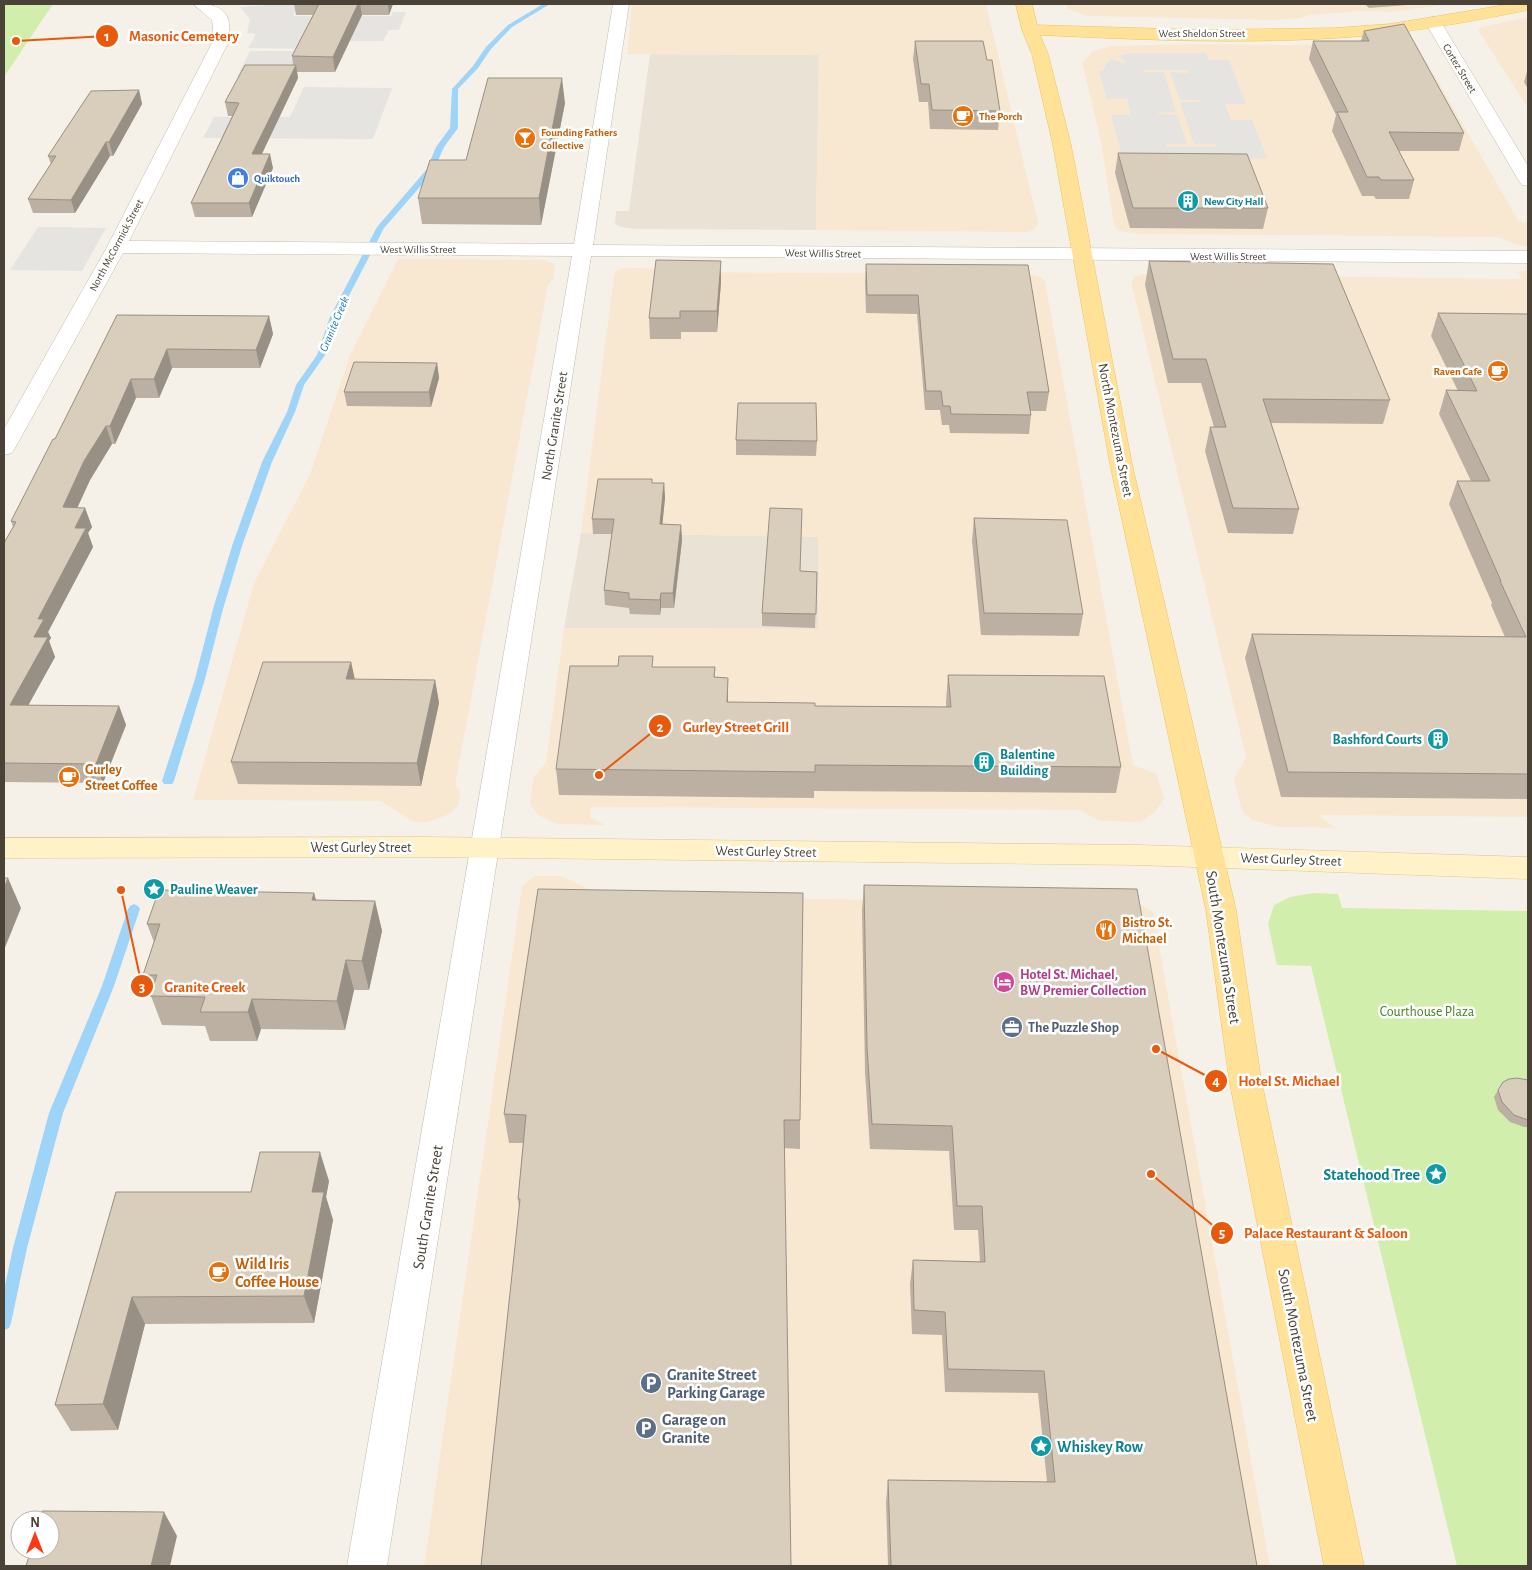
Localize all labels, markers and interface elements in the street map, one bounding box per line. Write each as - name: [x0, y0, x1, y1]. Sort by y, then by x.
- callout: Masonic Cemetery: [94, 21, 249, 51]
- street label: West Sheldon Street: [1159, 28, 1246, 39]
- text: 1: [104, 29, 110, 44]
- text: Masonic Cemetery: [129, 29, 239, 44]
- street label: Cortez Street: [1441, 42, 1479, 95]
- cafe icon: The Porch: [951, 104, 975, 128]
- place label: The Porch: [979, 111, 1022, 122]
- bar icon: Founding Fathers Collective: [513, 126, 537, 150]
- place label: Founding Fathers Collective: [541, 127, 617, 151]
- shop icon: Quiktouch: [226, 166, 250, 190]
- place label: Quiktouch: [254, 173, 300, 185]
- building icon: New City Hall: [1176, 189, 1200, 213]
- place label: New City Hall: [1204, 196, 1263, 207]
- street label: North McCormick Street: [87, 197, 146, 293]
- street label: West Willis Street: [380, 244, 457, 255]
- street label: West Willis Street: [785, 247, 862, 260]
- street label: West Willis Street: [1190, 251, 1267, 262]
- water label: Granite Creek: [317, 294, 351, 353]
- cafe icon: Raven Cafe: [1486, 359, 1510, 383]
- street label: North Montezuma Street: [1095, 362, 1135, 499]
- place label: Raven Cafe: [1433, 366, 1482, 377]
- street label: North Granite Street: [539, 370, 571, 482]
- callout: Gurley Street Grill: [648, 711, 799, 741]
- text: 2: [656, 720, 664, 735]
- text: Gurley Street Grill: [683, 720, 789, 735]
- building icon: Bashford Courts: [1426, 727, 1450, 751]
- place label: Bashford Courts: [1333, 733, 1422, 747]
- place label: Balentine Building: [1000, 748, 1055, 778]
- building icon: Balentine Building: [972, 750, 996, 774]
- place label: Gurley Street Coffee: [85, 763, 158, 793]
- cafe icon: Gurley Street Coffee: [57, 765, 81, 789]
- street label: West Gurley Street: [310, 841, 412, 855]
- street label: West Gurley Street: [715, 844, 817, 860]
- street label: West Gurley Street: [1240, 851, 1342, 869]
- street label: South Montezuma Street: [1203, 869, 1243, 1025]
- place icon: Pauline Weaver: [142, 877, 166, 901]
- place label: Pauline Weaver: [170, 883, 258, 897]
- place label: Bistro St. Michael: [1122, 916, 1172, 946]
- restaurant icon: Bistro St. Michael: [1094, 918, 1118, 942]
- place label: Hotel St. Michael, BW Premier Collection: [1020, 968, 1146, 998]
- hotel icon: Hotel St. Michael, BW Premier Collection: [992, 970, 1016, 994]
- callout: Granite Creek: [130, 971, 256, 1001]
- text: 3: [139, 980, 145, 995]
- text: Granite Creek: [164, 980, 246, 995]
- park label: Courthouse Plaza: [1380, 1005, 1475, 1019]
- office icon: The Puzzle Shop: [1000, 1015, 1024, 1039]
- place label: The Puzzle Shop: [1028, 1021, 1119, 1035]
- callout: Hotel St. Michael: [1203, 1066, 1350, 1096]
- text: 4: [1212, 1074, 1220, 1089]
- text: Hotel St. Michael: [1238, 1074, 1340, 1089]
- street label: South Granite Street: [410, 1144, 446, 1270]
- place icon: Statehood Tree: [1424, 1162, 1448, 1186]
- place label: Statehood Tree: [1323, 1167, 1420, 1183]
- callout: Palace Restaurant & Saloon: [1209, 1218, 1418, 1248]
- text: 5: [1219, 1226, 1225, 1241]
- text: Palace Restaurant & Saloon: [1244, 1226, 1408, 1241]
- place label: Wild Iris Coffee House: [235, 1256, 320, 1290]
- cafe icon: Wild Iris Coffee House: [207, 1260, 231, 1284]
- street label: South Montezuma Street: [1275, 1268, 1321, 1423]
- place label: Granite Street Parking Garage: [667, 1367, 766, 1401]
- parking icon: Granite Street Parking Garage: [639, 1371, 663, 1395]
- place label: Garage on Granite: [662, 1412, 726, 1446]
- parking icon: Garage on Granite: [634, 1416, 658, 1440]
- place icon: Whiskey Row: [1029, 1434, 1053, 1458]
- place label: Whiskey Row: [1057, 1439, 1144, 1456]
- north arrow: [10, 1510, 60, 1560]
- text: N: [30, 1516, 40, 1530]

